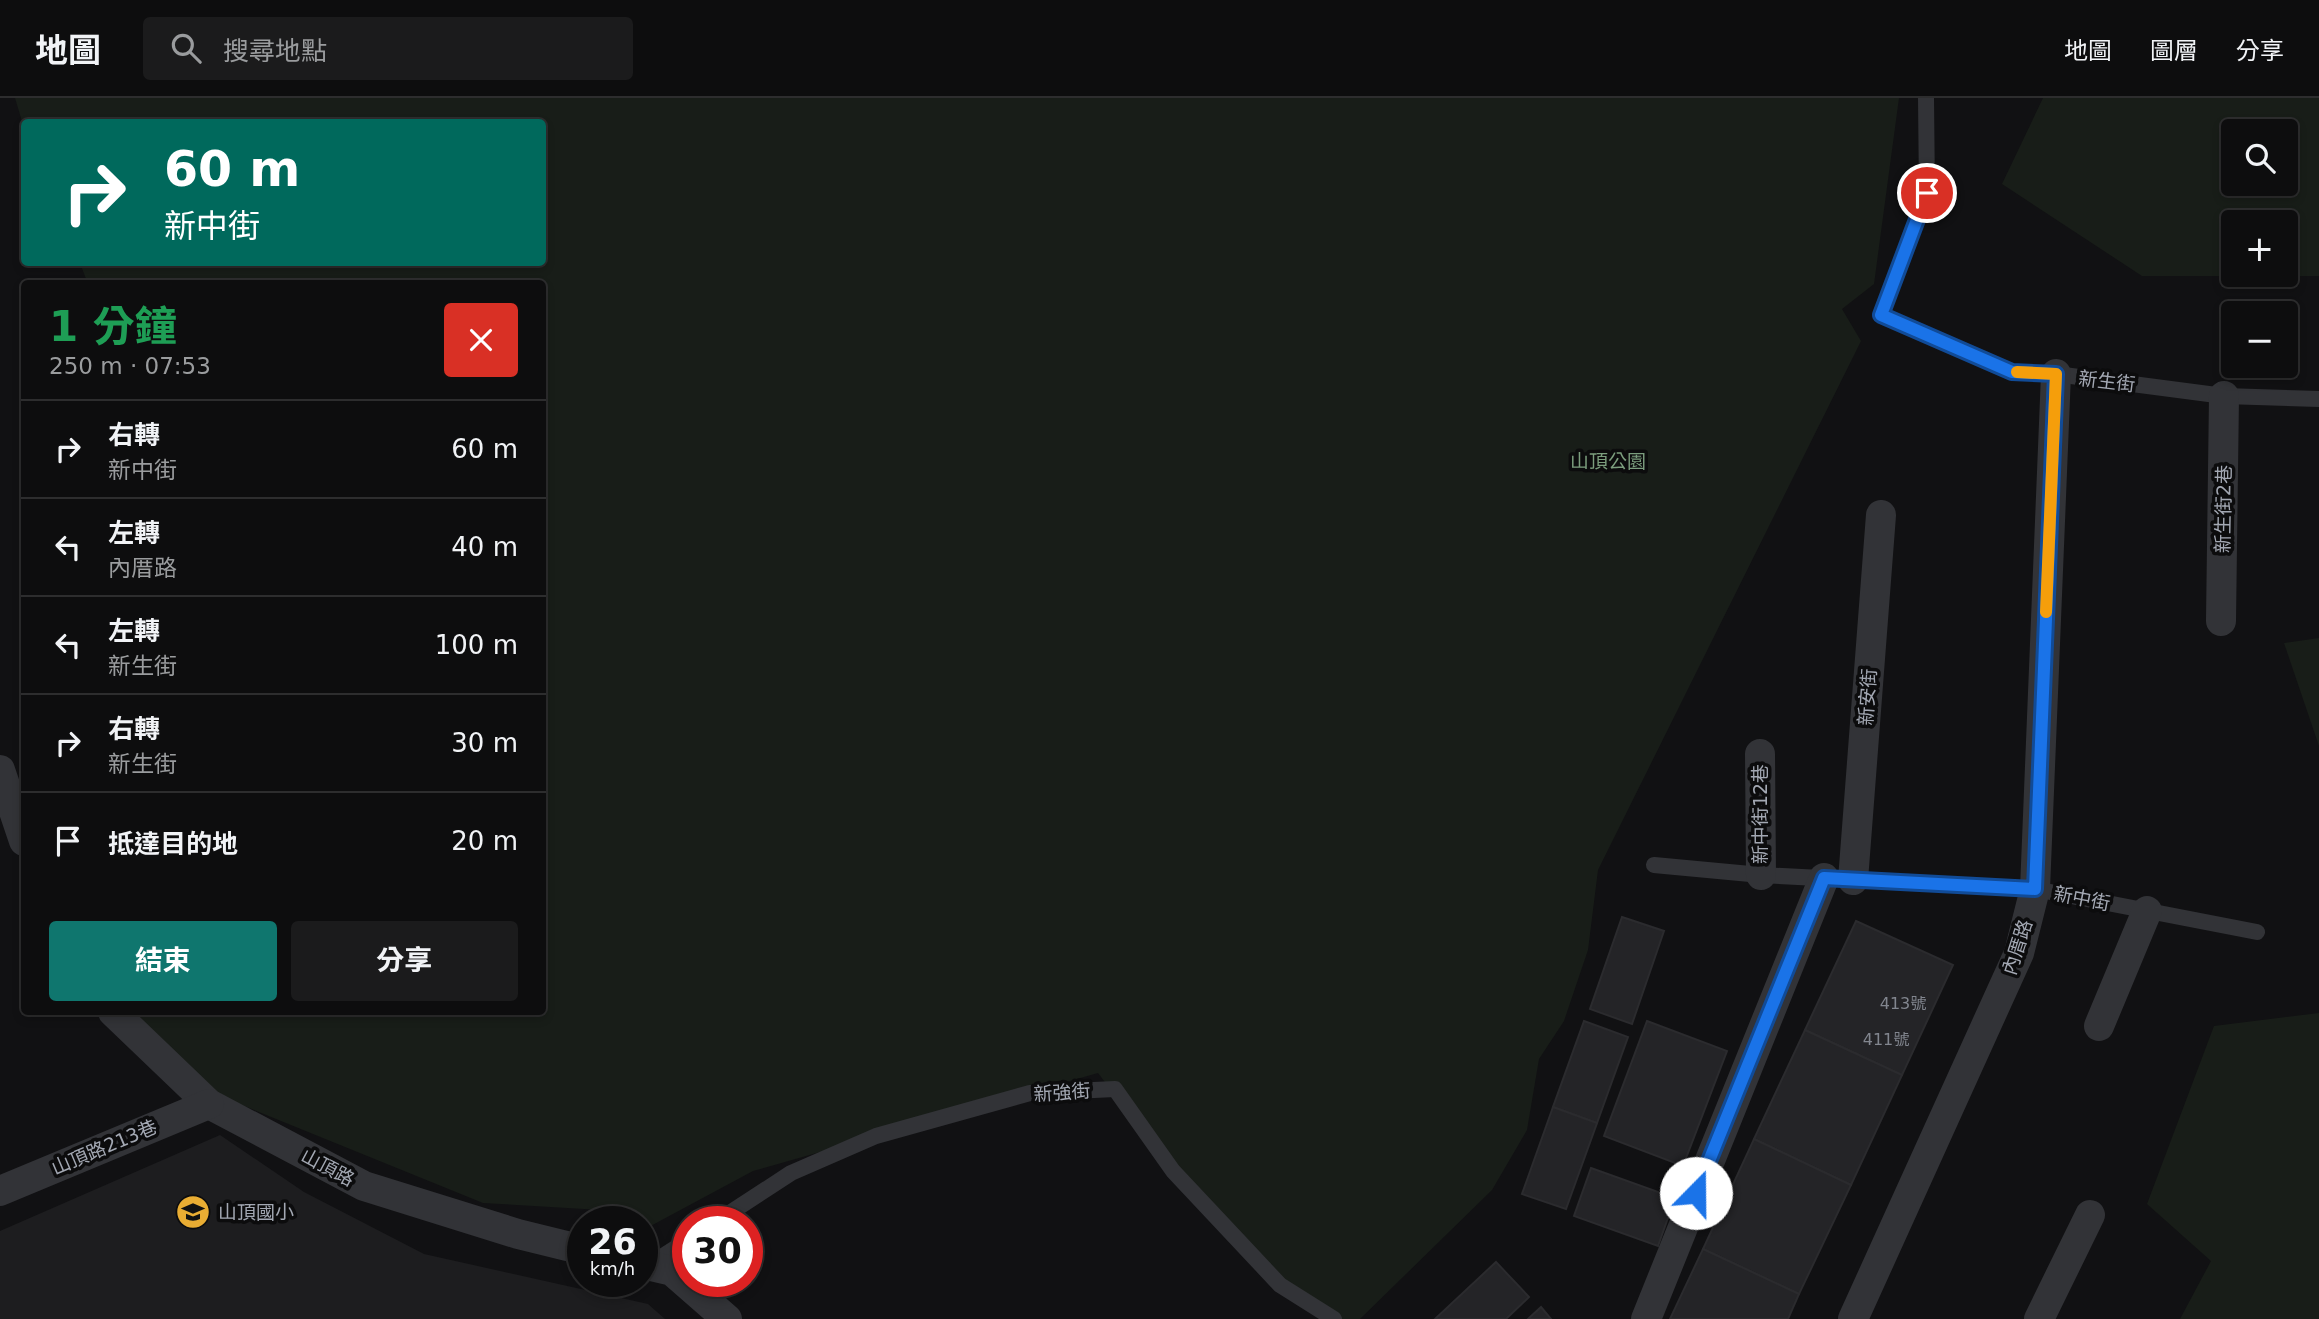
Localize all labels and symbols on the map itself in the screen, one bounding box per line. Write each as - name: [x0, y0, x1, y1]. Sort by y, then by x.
- pin: [1897, 163, 1957, 223]
- street label: 新生街: [2077, 367, 2137, 395]
- park label: 山頂公園: [1570, 450, 1646, 472]
- street label: 新生街2巷: [2211, 465, 2235, 553]
- street label: 新安街: [1854, 668, 1880, 726]
- street label: 新中街12巷: [1749, 764, 1771, 864]
- street label: 新中街: [2052, 882, 2112, 914]
- street label: 內厝路: [1998, 916, 2036, 978]
- house number: 413號: [1880, 994, 1926, 1013]
- house number: 411號: [1863, 1030, 1909, 1049]
- street label: 新強街: [1033, 1079, 1091, 1105]
- street label: 山頂路213巷: [48, 1115, 160, 1179]
- street label: 山頂路: [298, 1144, 358, 1190]
- position arrow: [1659, 1156, 1733, 1230]
- school or university icon: 山頂國小: [174, 1193, 212, 1231]
- place label: 山頂國小: [218, 1201, 294, 1223]
- speed limit sign: 30: [672, 1206, 763, 1297]

